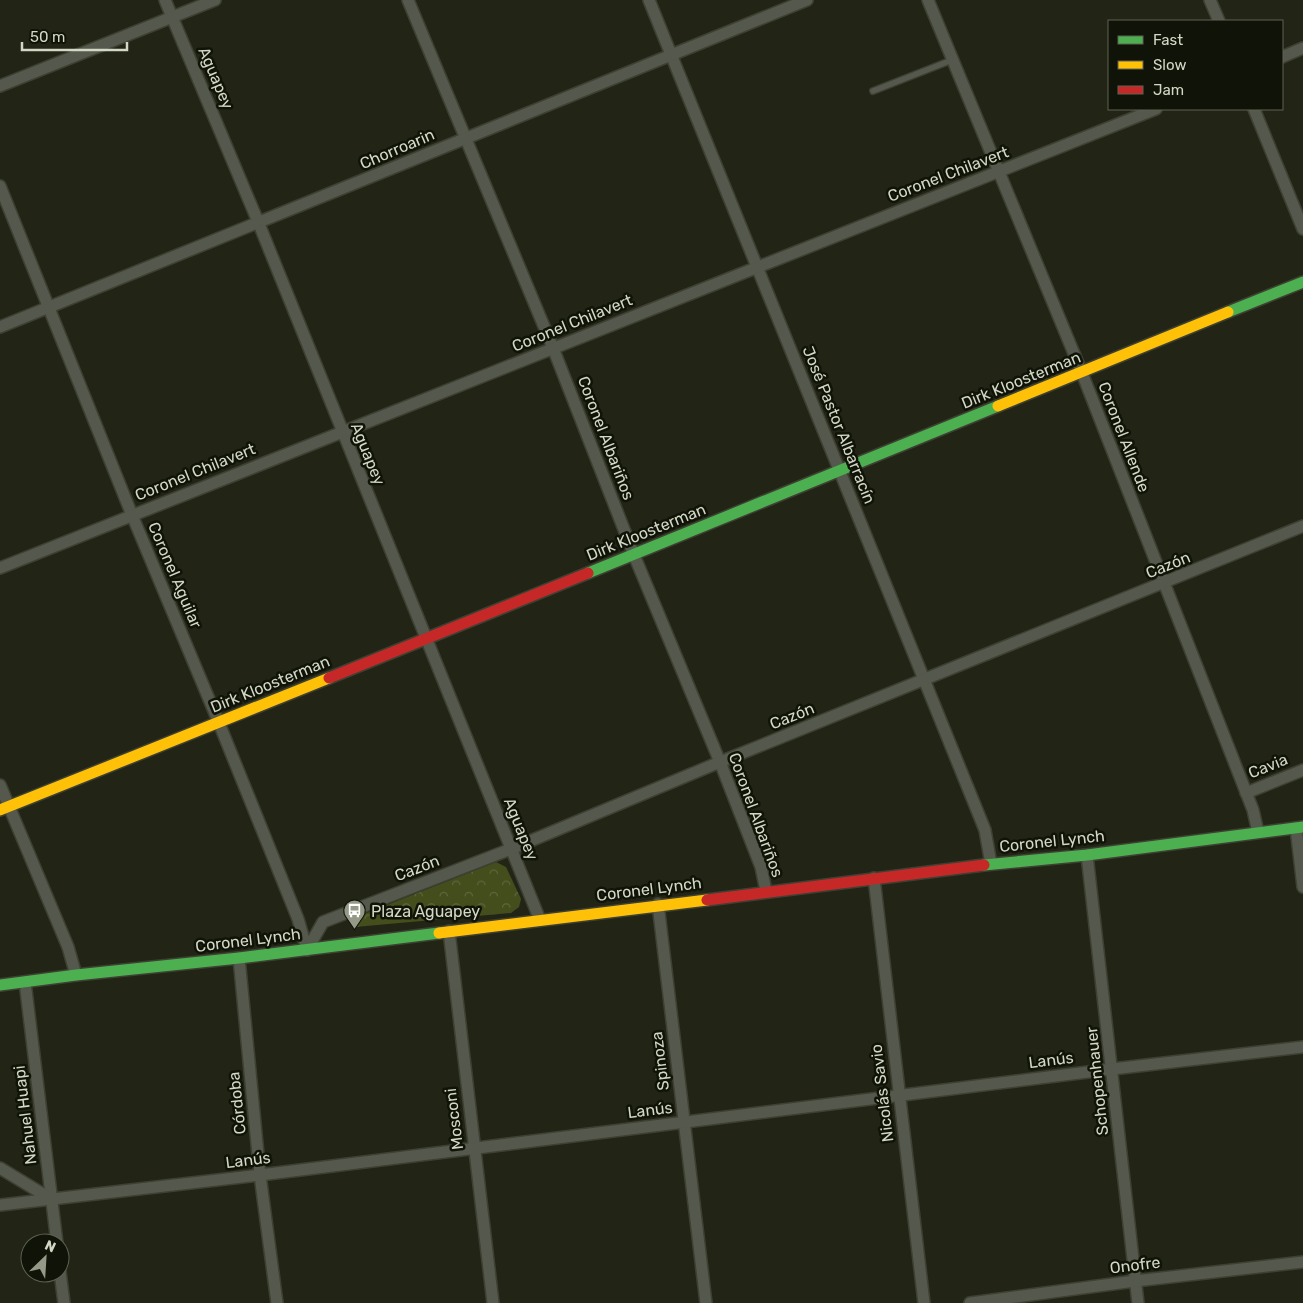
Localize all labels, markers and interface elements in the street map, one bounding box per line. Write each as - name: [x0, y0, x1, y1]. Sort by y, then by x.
- scale bar: [22, 20, 128, 52]
- legend: [1108, 20, 1283, 110]
- text: 50 m: [30, 28, 65, 46]
- text: Fast: [1153, 31, 1183, 49]
- street label: Aguapey: [194, 44, 238, 112]
- text: Slow: [1153, 56, 1186, 74]
- text: Jam: [1153, 81, 1184, 99]
- street label: Chorroarin: [357, 125, 437, 173]
- street label: Coronel Chilavert: [885, 142, 1011, 206]
- street label: Coronel Chilavert: [509, 290, 635, 356]
- street label: José Pastor Albarracín: [799, 343, 879, 507]
- street label: Dirk Kloosterman: [959, 347, 1083, 413]
- street label: Coronel Albariños: [574, 373, 638, 503]
- street label: Coronel Allende: [1094, 379, 1154, 495]
- street label: Aguapey: [347, 420, 389, 488]
- street label: Coronel Chilavert: [132, 439, 258, 505]
- street label: Dirk Kloosterman: [584, 499, 708, 565]
- street label: Coronel Aguilar: [144, 519, 206, 631]
- street label: Cazón: [1143, 547, 1193, 583]
- street label: Dirk Kloosterman: [208, 651, 332, 717]
- street label: Cazón: [767, 698, 817, 734]
- street label: Coronel Albariños: [725, 750, 787, 880]
- street label: Cavia: [1245, 750, 1291, 782]
- street label: Aguapey: [500, 795, 542, 863]
- street label: Coronel Lynch: [998, 826, 1106, 856]
- street label: Cazón: [392, 851, 442, 885]
- street label: Coronel Lynch: [595, 873, 703, 905]
- bus stop icon: Plaza Aguapey: [343, 899, 367, 930]
- place label: Plaza Aguapey: [371, 902, 480, 921]
- street label: Coronel Lynch: [194, 924, 302, 956]
- street label: Schopenhauer: [1082, 1026, 1112, 1136]
- street label: Spinoza: [647, 1030, 673, 1092]
- street label: Nicolás Savio: [867, 1043, 897, 1143]
- street label: Lanús: [1027, 1048, 1075, 1072]
- street label: Nahuel Huapi: [10, 1065, 40, 1165]
- street label: Córdoba: [224, 1071, 250, 1135]
- street label: Mosconi: [441, 1087, 467, 1151]
- street label: Lanús: [626, 1098, 674, 1122]
- street label: Lanús: [224, 1148, 272, 1172]
- north arrow: [20, 1233, 70, 1283]
- text: N: [42, 1237, 58, 1257]
- street label: Onofre: [1109, 1252, 1161, 1278]

